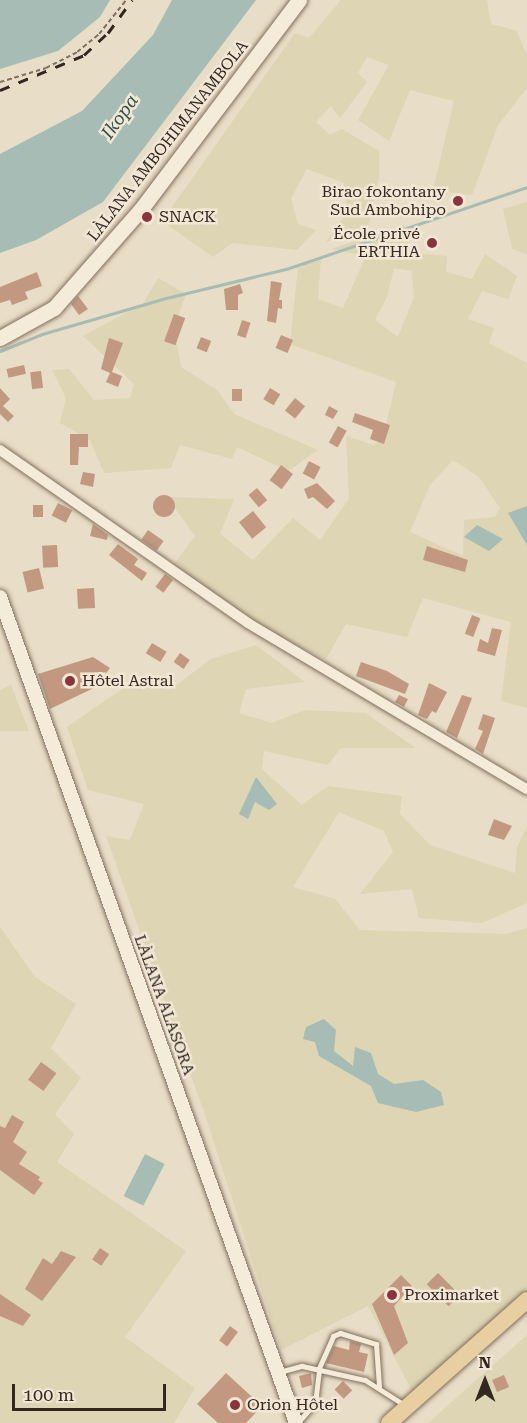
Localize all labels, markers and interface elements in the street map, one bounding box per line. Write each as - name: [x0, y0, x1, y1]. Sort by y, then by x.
- street label: LÀLANA AMBOHIMANAMBOLA: [84, 37, 252, 245]
- water label: Ikopa: [97, 91, 143, 143]
- place label: Birao fokontany Sud Ambohipo: [321, 182, 446, 220]
- marker: Birao fokontany Sud Ambohipo: [451, 194, 465, 208]
- place label: SNACK: [159, 207, 216, 227]
- marker: SNACK: [140, 210, 154, 224]
- place label: École privé ERTHIA: [333, 224, 420, 262]
- marker: École privé ERTHIA: [425, 236, 439, 250]
- place label: Hôtel Astral: [82, 671, 173, 691]
- marker: Hôtel Astral: [63, 674, 77, 688]
- street label: LÀLANA ALASORA: [130, 932, 198, 1078]
- place label: Proximarket: [404, 1285, 499, 1305]
- marker: Proximarket: [385, 1288, 399, 1302]
- north arrow: [455, 1351, 515, 1411]
- text: N: [479, 1353, 491, 1372]
- scale bar: [15, 1372, 170, 1410]
- text: 100 m: [23, 1384, 74, 1405]
- place label: Orion Hôtel: [247, 1395, 338, 1415]
- marker: Orion Hôtel: [228, 1398, 242, 1412]

